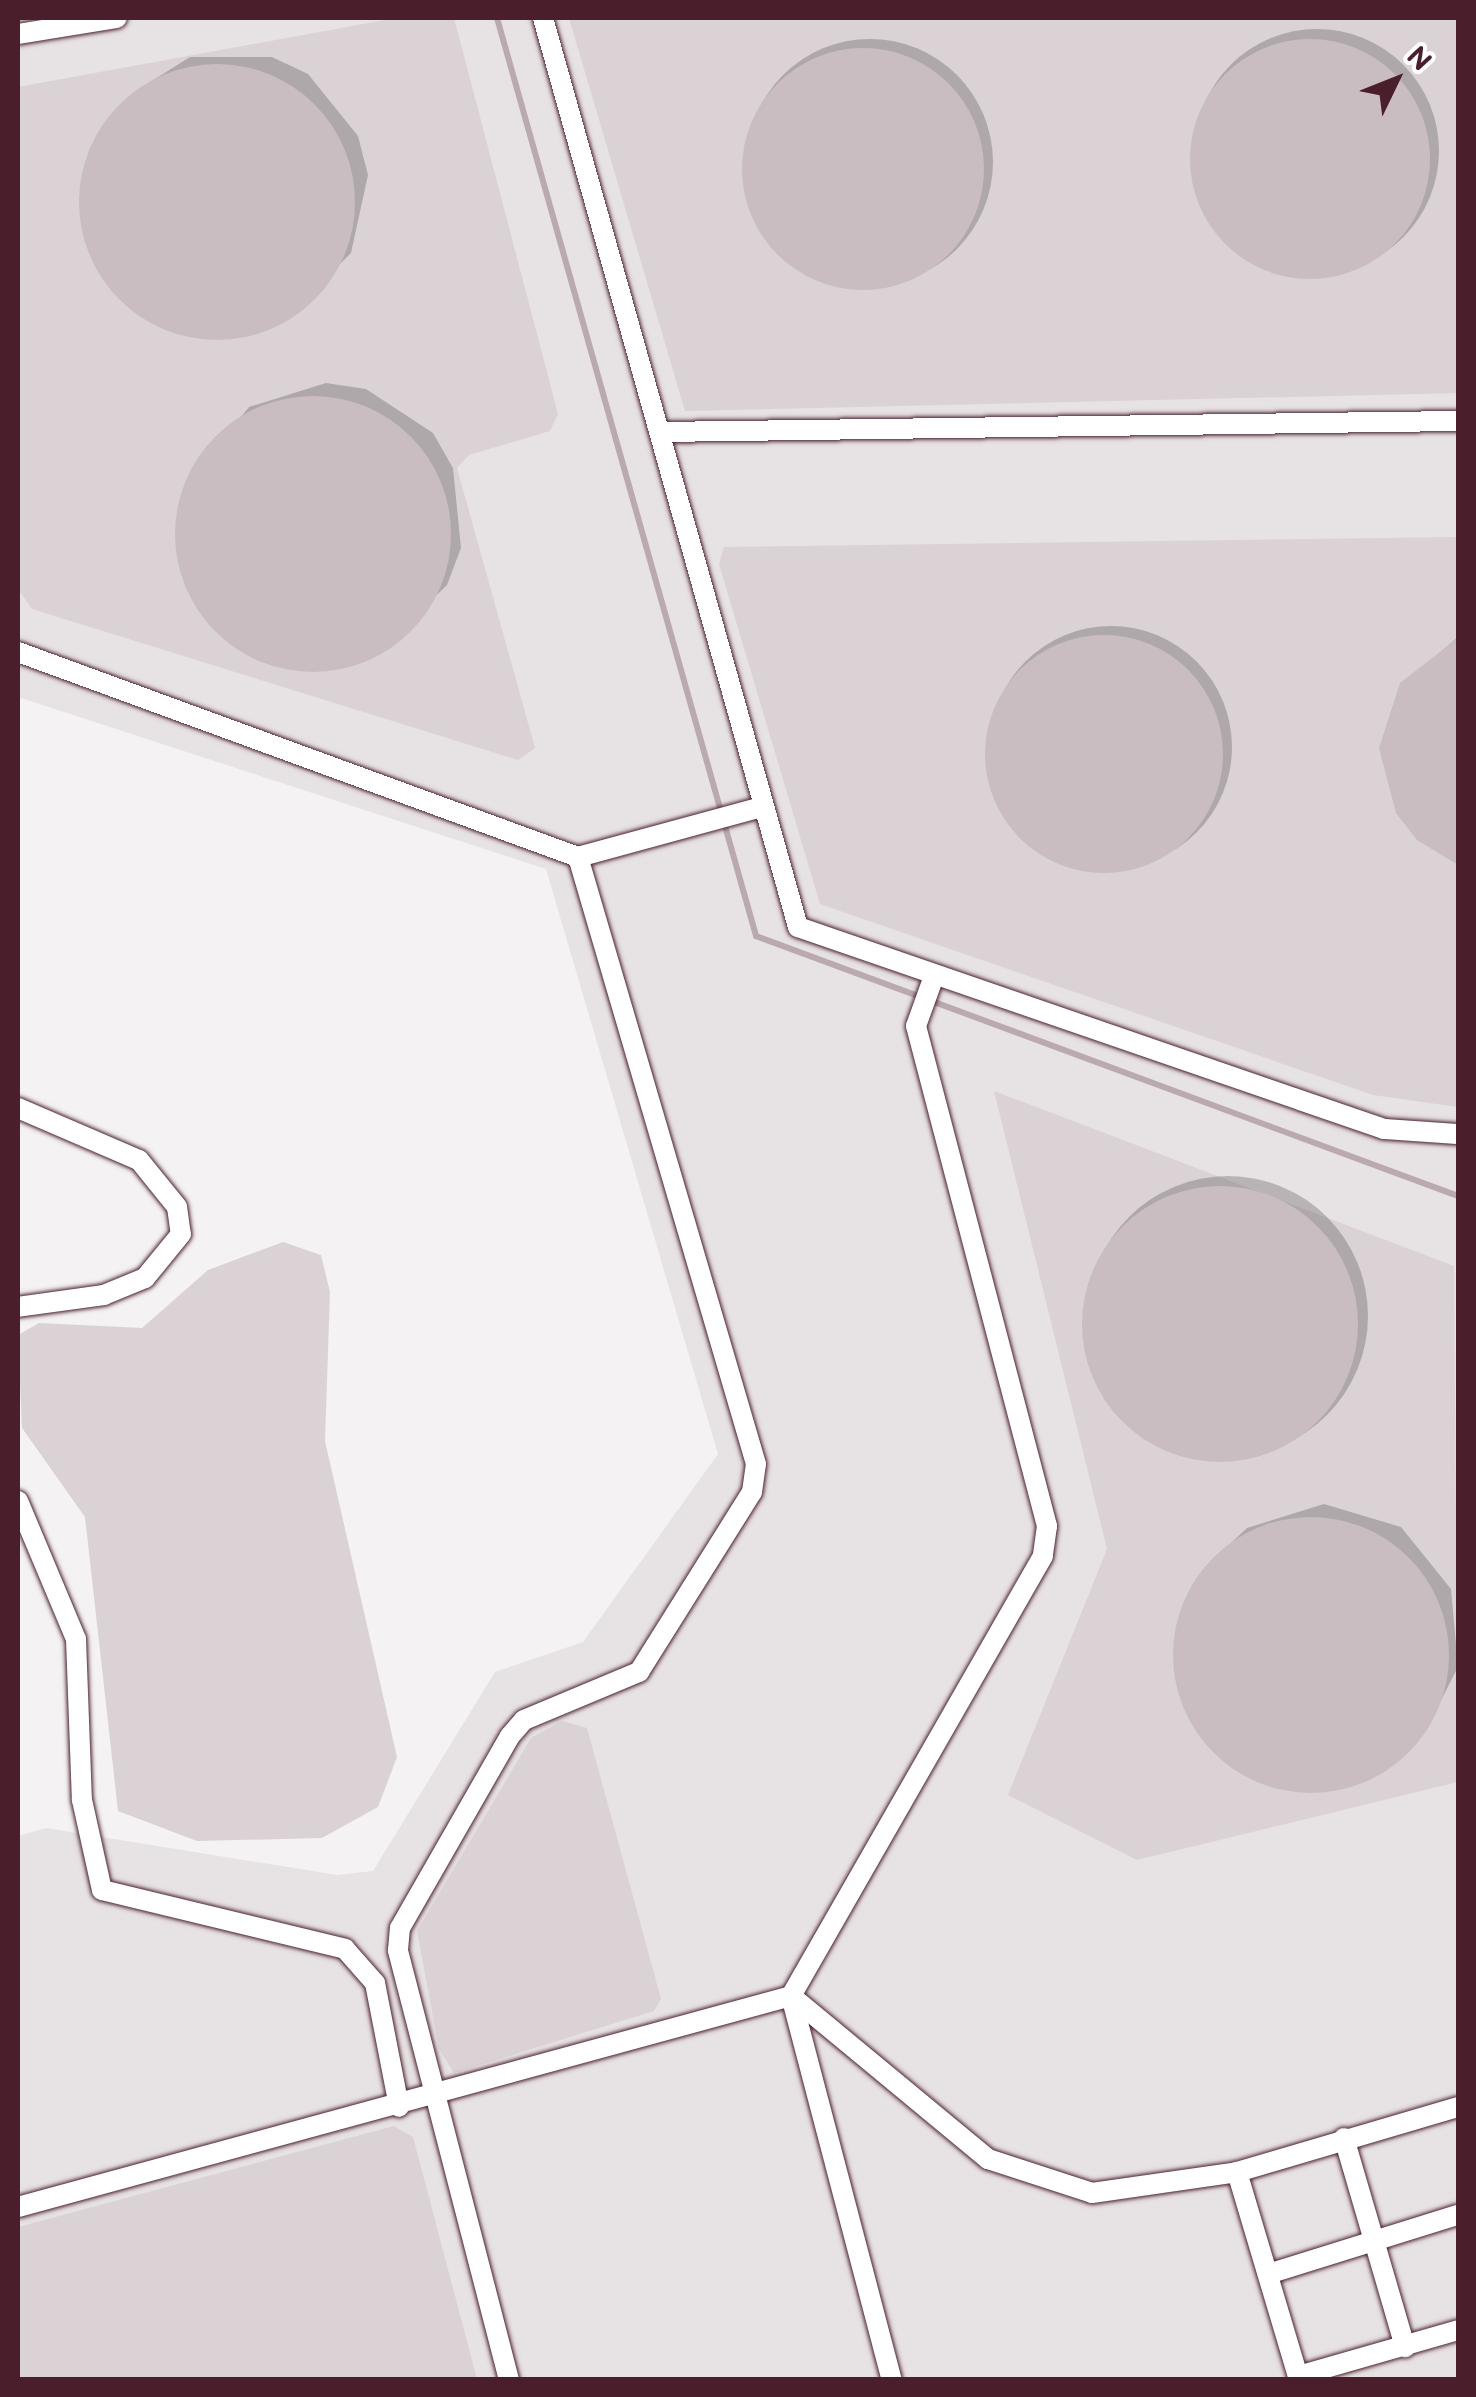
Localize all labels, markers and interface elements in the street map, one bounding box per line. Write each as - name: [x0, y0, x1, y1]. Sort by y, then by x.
- north arrow: [1346, 30, 1446, 130]
- text: N: [1399, 40, 1438, 78]

